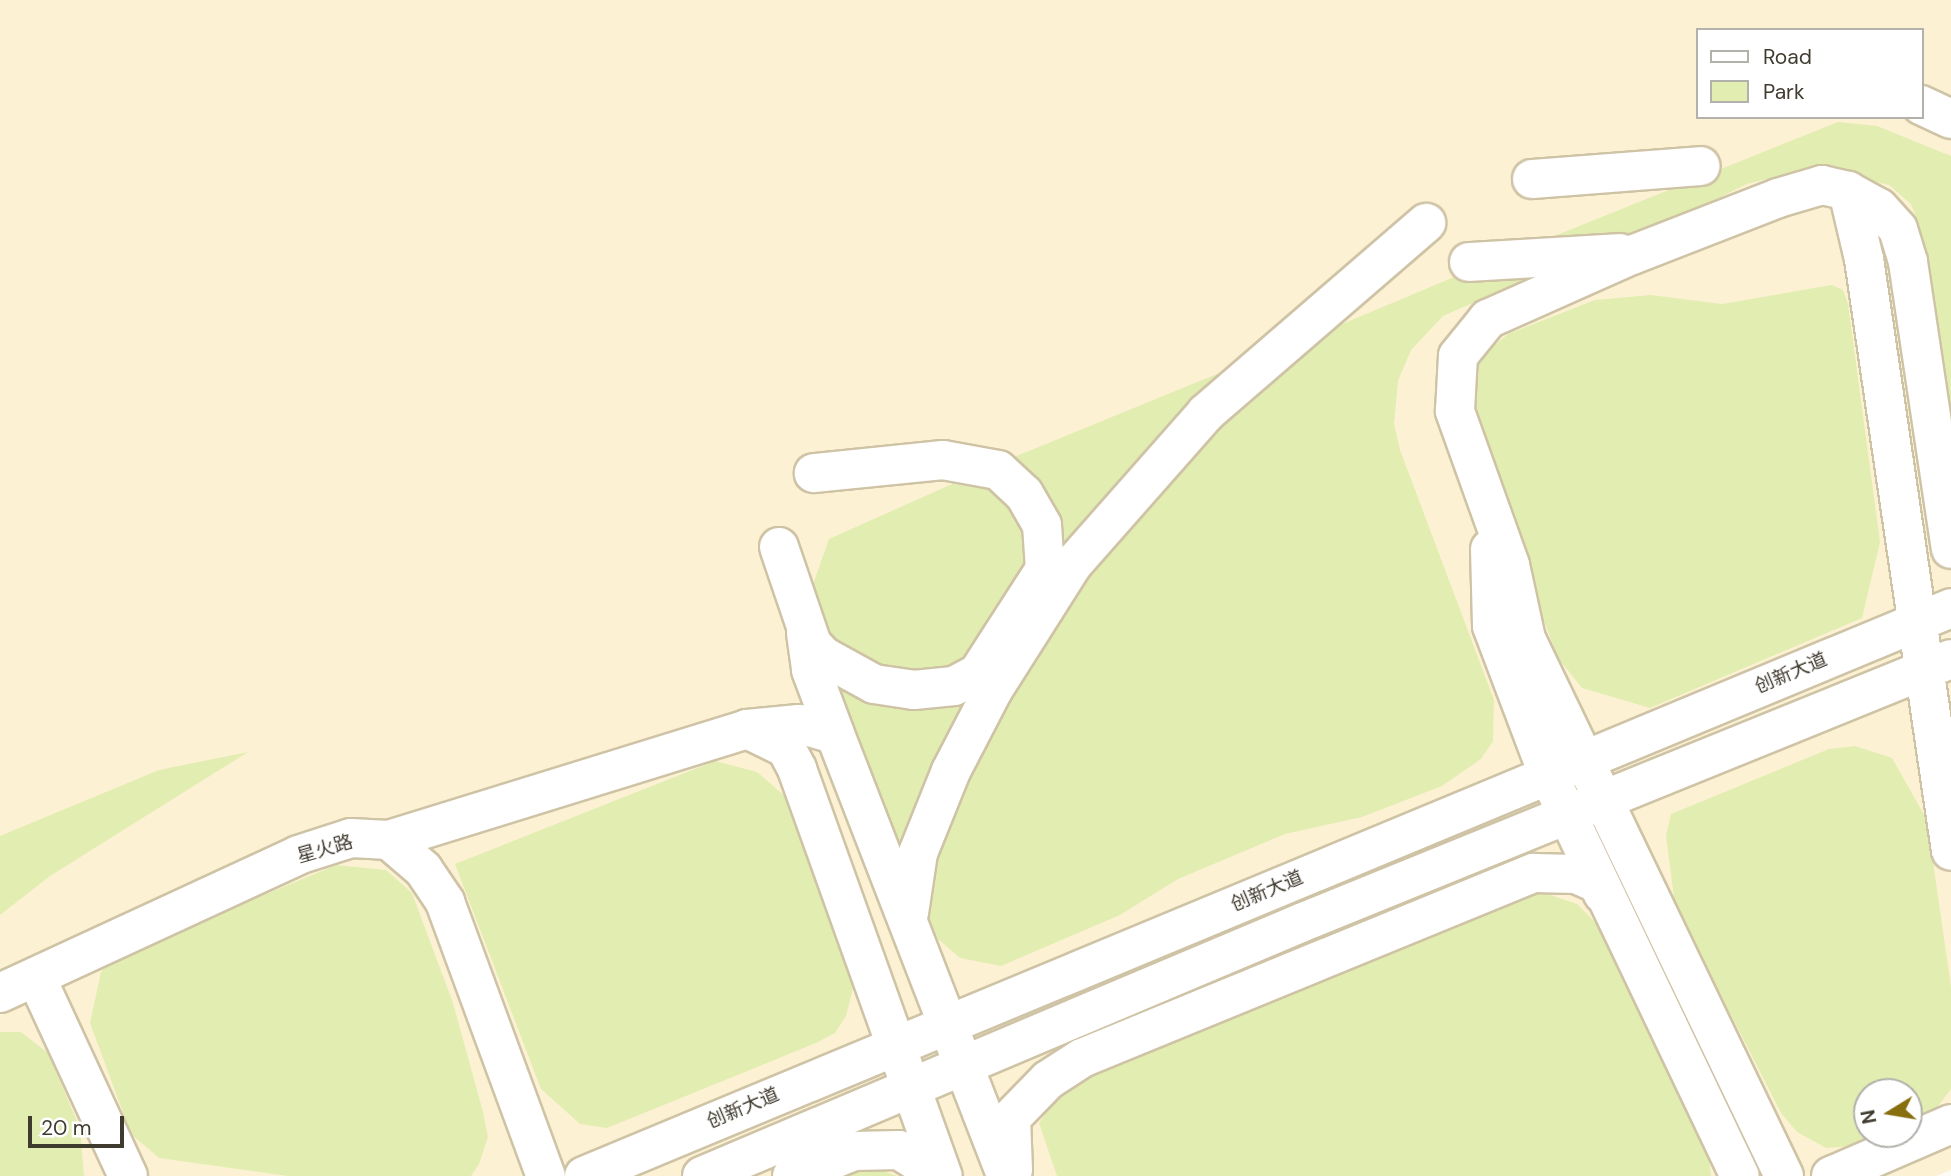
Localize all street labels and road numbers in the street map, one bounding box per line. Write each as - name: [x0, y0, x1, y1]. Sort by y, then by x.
- street label: 创新大道: [1752, 648, 1830, 698]
- street label: 星火路: [294, 830, 356, 868]
- street label: 创新大道: [1228, 866, 1306, 916]
- street label: 创新大道: [704, 1083, 782, 1133]

